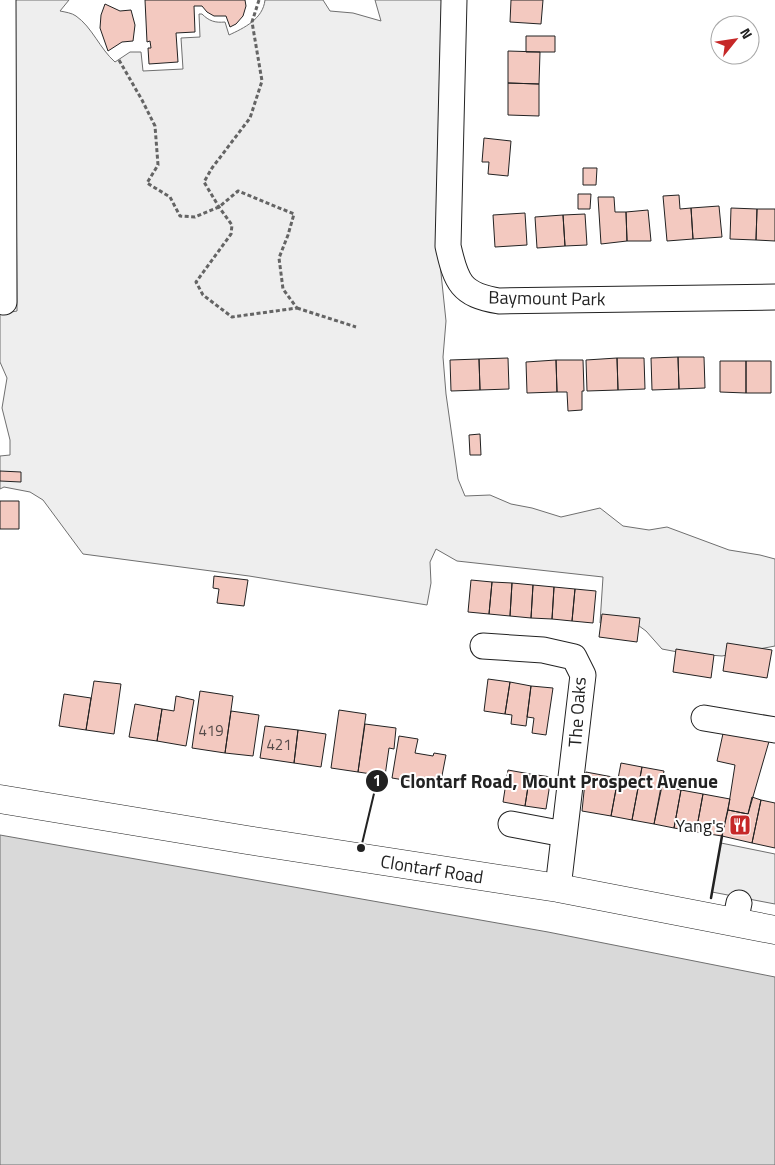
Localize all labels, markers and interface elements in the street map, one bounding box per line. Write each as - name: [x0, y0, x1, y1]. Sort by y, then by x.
- north arrow: [710, 15, 760, 65]
- text: N: [735, 24, 758, 43]
- street label: Baymount Park: [488, 283, 606, 313]
- street label: The Oaks: [561, 676, 593, 748]
- house number: 419: [198, 719, 224, 742]
- house number: 421: [266, 733, 292, 756]
- callout: Clontarf Road, Mount Prospect Avenue: [365, 764, 728, 798]
- text: Clontarf Road, Mount Prospect Avenue: [400, 766, 718, 795]
- text: 1: [373, 769, 381, 792]
- place label: Yang's: [676, 812, 724, 839]
- restaurant icon: Yang's: [728, 813, 752, 837]
- street label: Clontarf Road: [379, 848, 485, 890]

